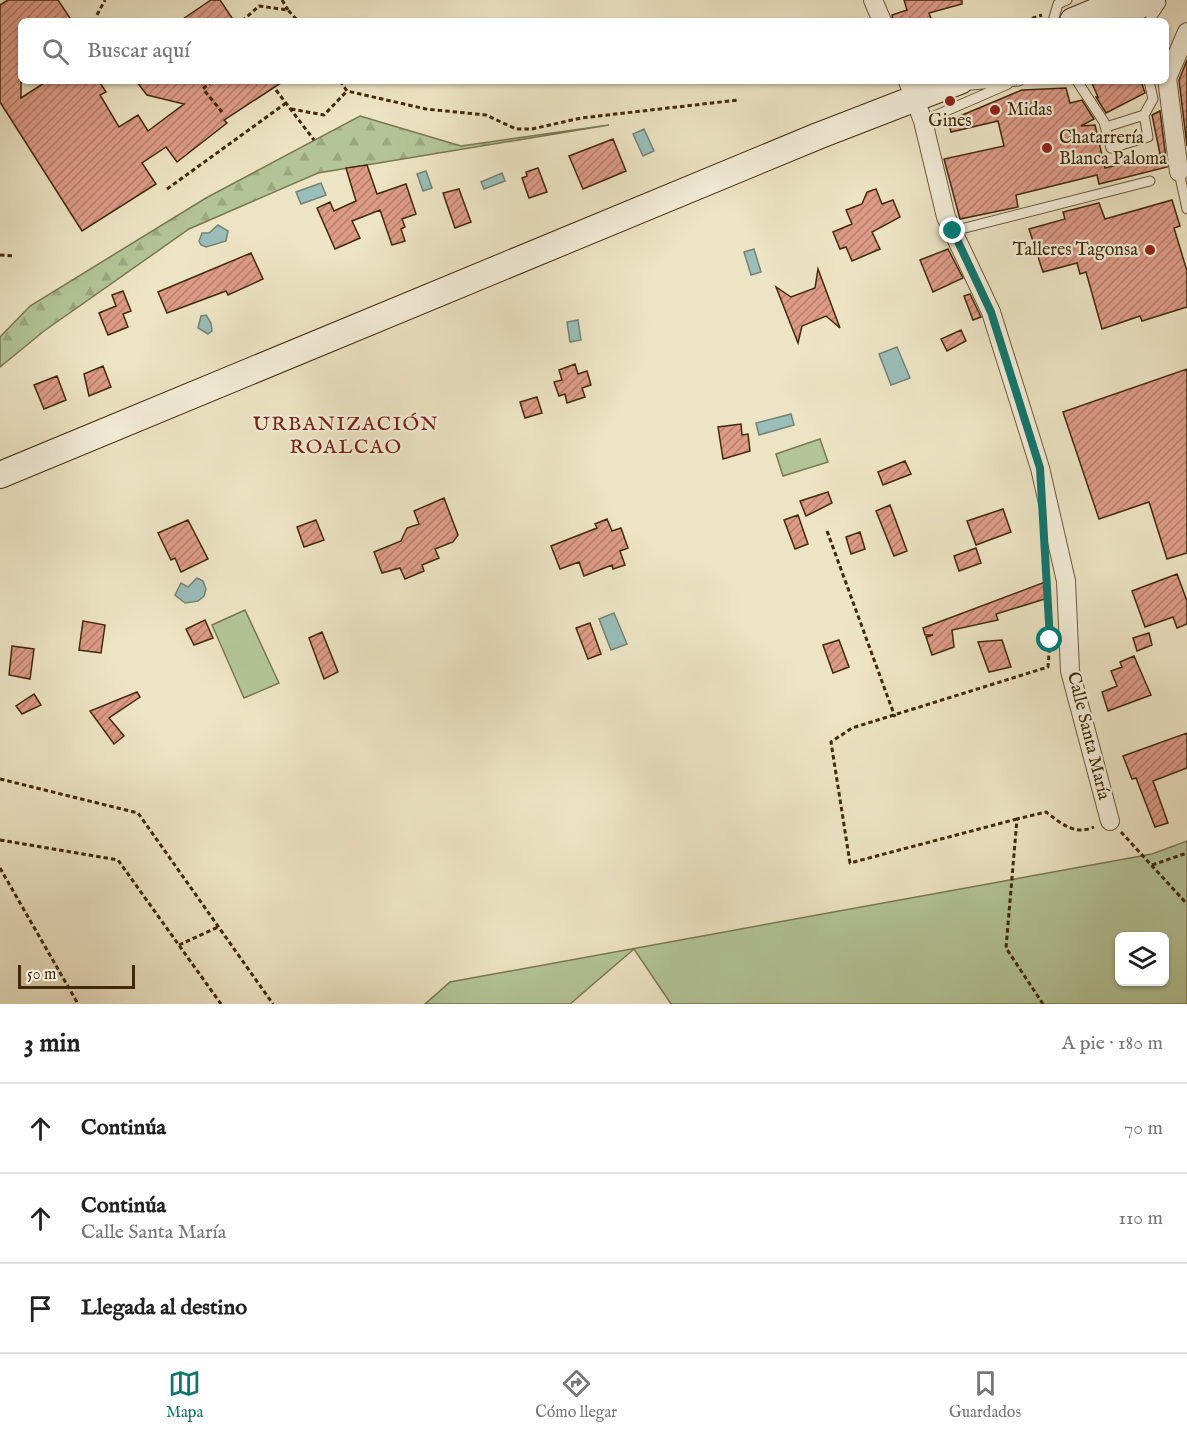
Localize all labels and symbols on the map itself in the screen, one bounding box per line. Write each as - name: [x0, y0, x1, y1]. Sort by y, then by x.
- marker: Gines: [943, 94, 957, 108]
- place label: Midas: [1007, 99, 1052, 122]
- marker: Midas: [988, 103, 1002, 117]
- place label: Gines: [928, 110, 972, 133]
- place label: Chatarrería Blanca Paloma: [1059, 127, 1167, 171]
- marker: Chatarrería Blanca Paloma: [1040, 141, 1054, 155]
- route end: [939, 217, 965, 243]
- place label: Talleres Tagonsa: [1013, 239, 1138, 262]
- marker: Talleres Tagonsa: [1143, 243, 1157, 257]
- district label: URBANIZACIÓN ROALCAO: [253, 412, 439, 460]
- route start: [1036, 626, 1062, 652]
- street label: Calle Santa María: [1061, 670, 1115, 803]
- scale bar: [18, 962, 135, 990]

